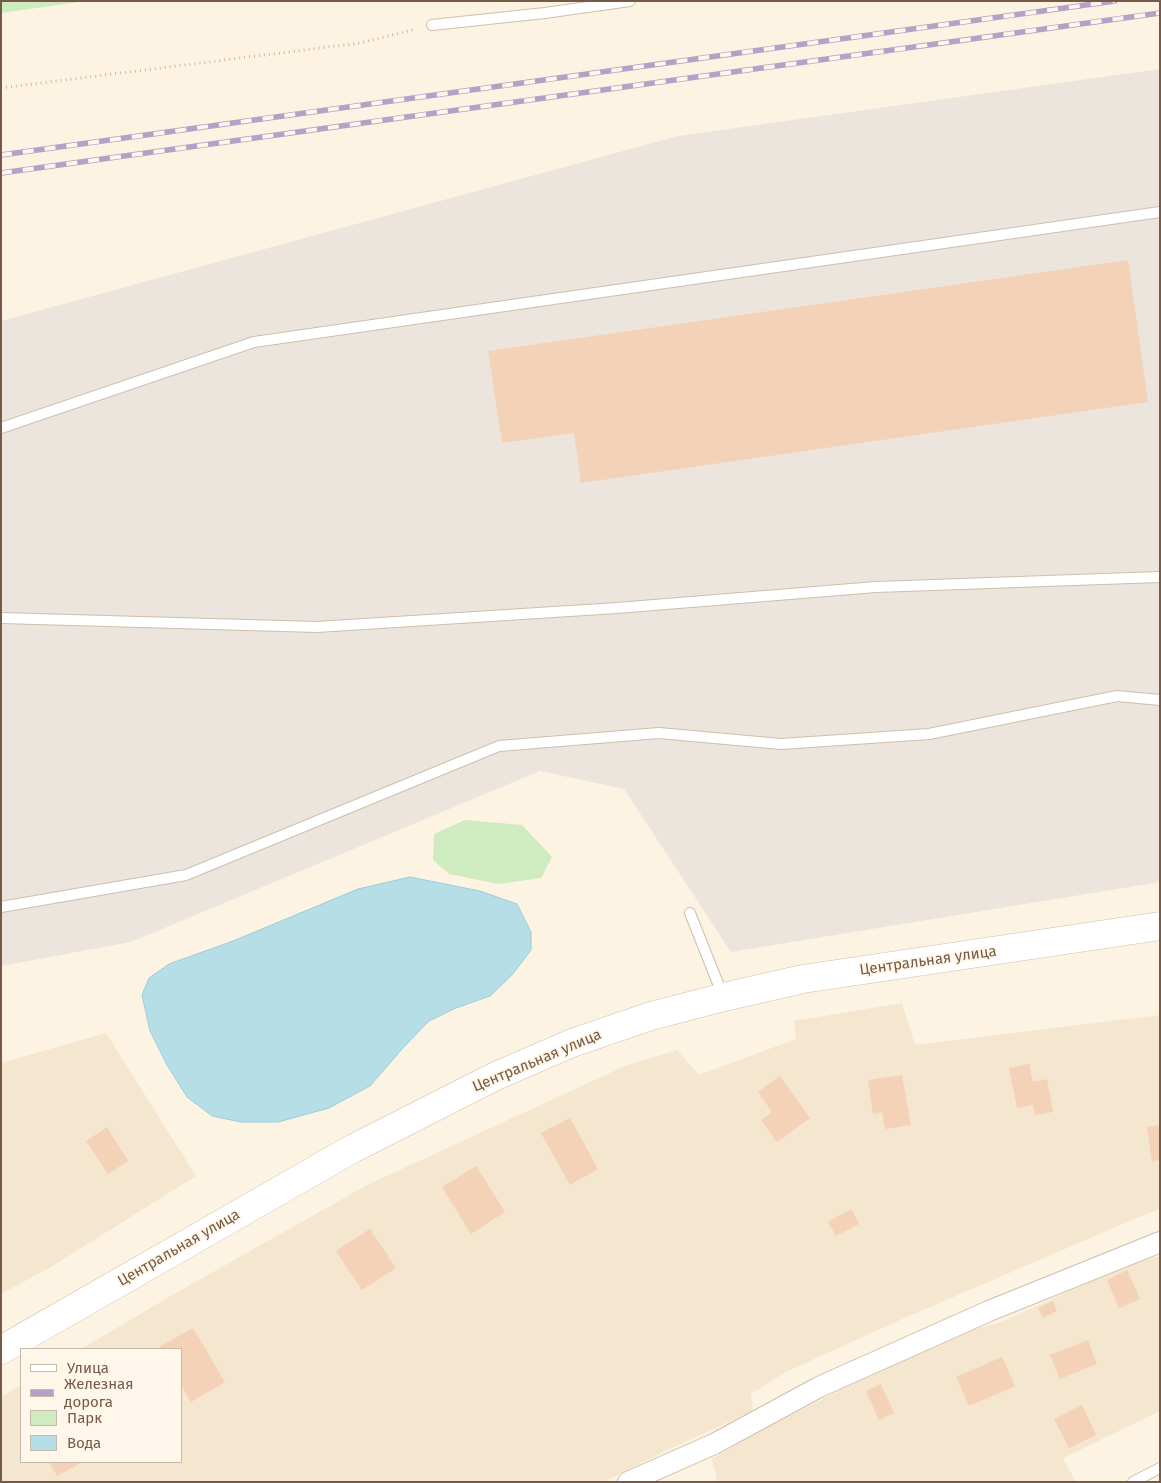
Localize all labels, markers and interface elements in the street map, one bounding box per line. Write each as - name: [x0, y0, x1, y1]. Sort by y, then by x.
- street label: Центральная улица: [858, 942, 998, 980]
- street label: Центральная улица: [470, 1026, 604, 1096]
- street label: Центральная улица: [115, 1206, 243, 1290]
- legend: [20, 1348, 182, 1463]
- text: Улица: [67, 1359, 109, 1377]
- text: Железная дорога: [64, 1375, 133, 1411]
- text: Парк: [67, 1409, 102, 1427]
- text: Вода: [67, 1434, 101, 1452]

